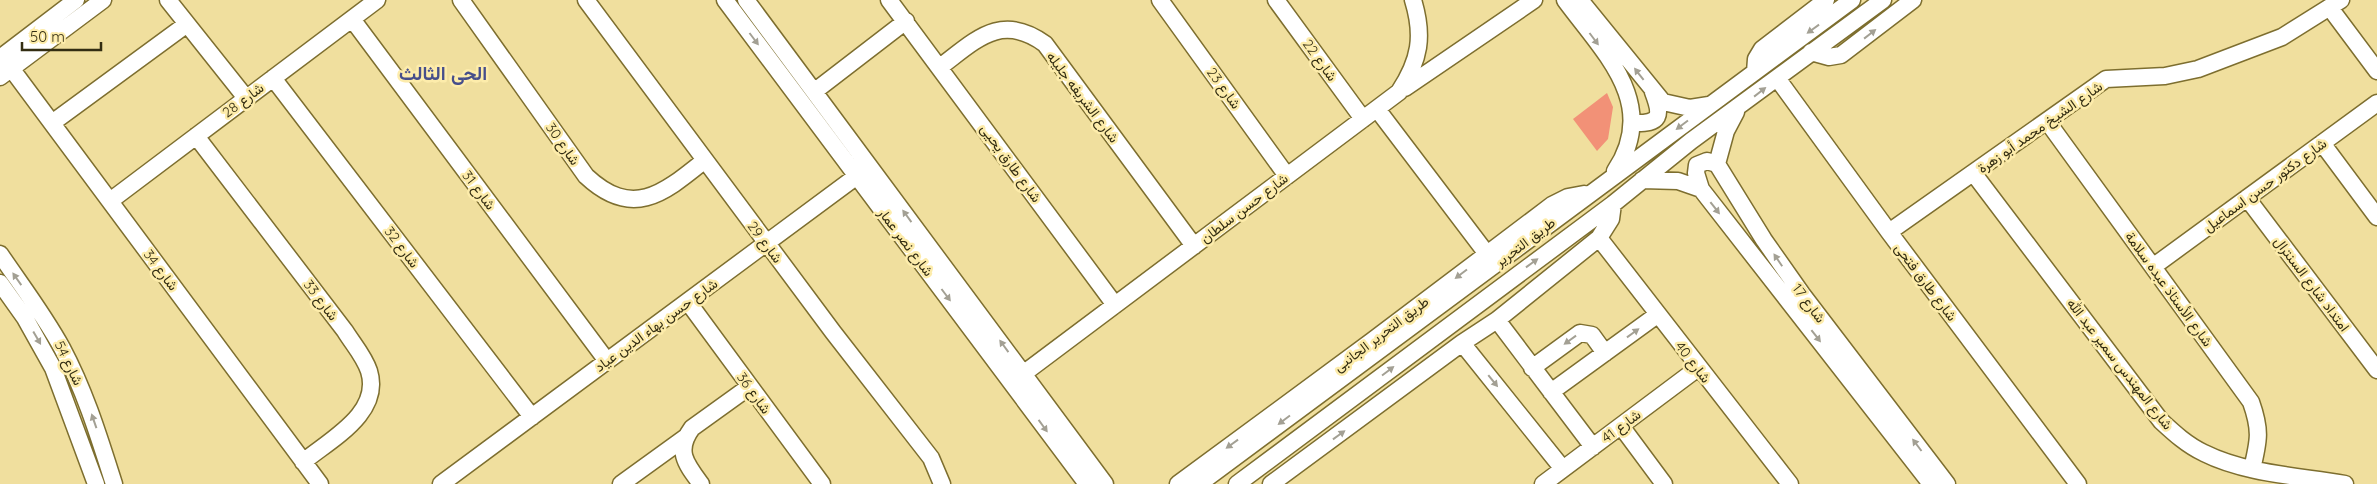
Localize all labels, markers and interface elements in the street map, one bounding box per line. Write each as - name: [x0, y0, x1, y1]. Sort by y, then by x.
- scale bar: [22, 20, 101, 52]
- one-way arrow: [1806, 24, 1820, 34]
- text: 50 m: [30, 27, 65, 46]
- one-way arrow: [1863, 29, 1876, 40]
- one-way arrow: [749, 32, 759, 46]
- one-way arrow: [1589, 32, 1600, 45]
- street label: شارع 22: [1297, 35, 1341, 86]
- street label: شارع الشريفه جليله: [1041, 48, 1123, 147]
- district label: الحى الثالث: [399, 61, 487, 85]
- street label: شارع 23: [1201, 64, 1245, 114]
- one-way arrow: [1634, 68, 1645, 81]
- street label: شارع الشيخ محمد أبو زهرة: [1974, 77, 2107, 179]
- street label: شارع 28: [219, 79, 269, 123]
- one-way arrow: [1753, 86, 1766, 97]
- street label: شارع 30: [540, 119, 584, 170]
- street label: شارع طارق يحيى: [975, 120, 1046, 207]
- one-way arrow: [1675, 120, 1689, 130]
- street label: شارع دكتور حسن اسماعيل: [2200, 134, 2331, 237]
- street label: شارع 31: [457, 167, 500, 214]
- street label: شارع حسن سلطان: [1197, 169, 1293, 248]
- one-way arrow: [1710, 201, 1721, 214]
- street label: شارع نصر عمار: [872, 203, 938, 281]
- one-way arrow: [902, 209, 912, 223]
- street label: طريق التحرير: [1490, 213, 1559, 271]
- street label: شارع 29: [742, 218, 786, 268]
- street label: شارع 32: [379, 223, 423, 272]
- street label: شارع الأستاذ عبده سلامة: [2120, 228, 2217, 351]
- street label: امتداد شارع السنترال: [2269, 233, 2354, 336]
- street label: شارع طارق فتحى: [1889, 240, 1961, 326]
- street label: شارع 34: [138, 246, 182, 295]
- one-way arrow: [1773, 253, 1783, 266]
- one-way arrow: [1525, 258, 1538, 269]
- one-way arrow: [1454, 269, 1468, 279]
- one-way arrow: [12, 272, 22, 285]
- street label: شارع حسن بهاء الدين عياد: [591, 274, 722, 377]
- street label: شارع 33: [298, 276, 342, 325]
- street label: شارع 17: [1787, 280, 1830, 327]
- one-way arrow: [941, 288, 951, 302]
- street label: طريق التحرير الجانبى: [1330, 292, 1432, 376]
- street label: شارع المهندس سمير عبد الله: [2062, 295, 2177, 434]
- one-way arrow: [1626, 328, 1640, 338]
- one-way arrow: [1810, 329, 1821, 342]
- one-way arrow: [33, 331, 42, 345]
- one-way arrow: [1563, 335, 1577, 345]
- street label: شارع 54: [49, 338, 87, 389]
- street label: شارع 40: [1670, 338, 1715, 388]
- one-way arrow: [998, 340, 1009, 353]
- one-way arrow: [1381, 366, 1395, 376]
- street label: شارع 36: [731, 369, 775, 418]
- one-way arrow: [1488, 374, 1498, 388]
- street label: شارع 41: [1598, 405, 1645, 448]
- one-way arrow: [90, 413, 98, 428]
- one-way arrow: [1278, 415, 1291, 426]
- one-way arrow: [1038, 419, 1048, 433]
- one-way arrow: [1332, 430, 1345, 441]
- one-way arrow: [1225, 439, 1239, 449]
- one-way arrow: [1912, 439, 1923, 452]

